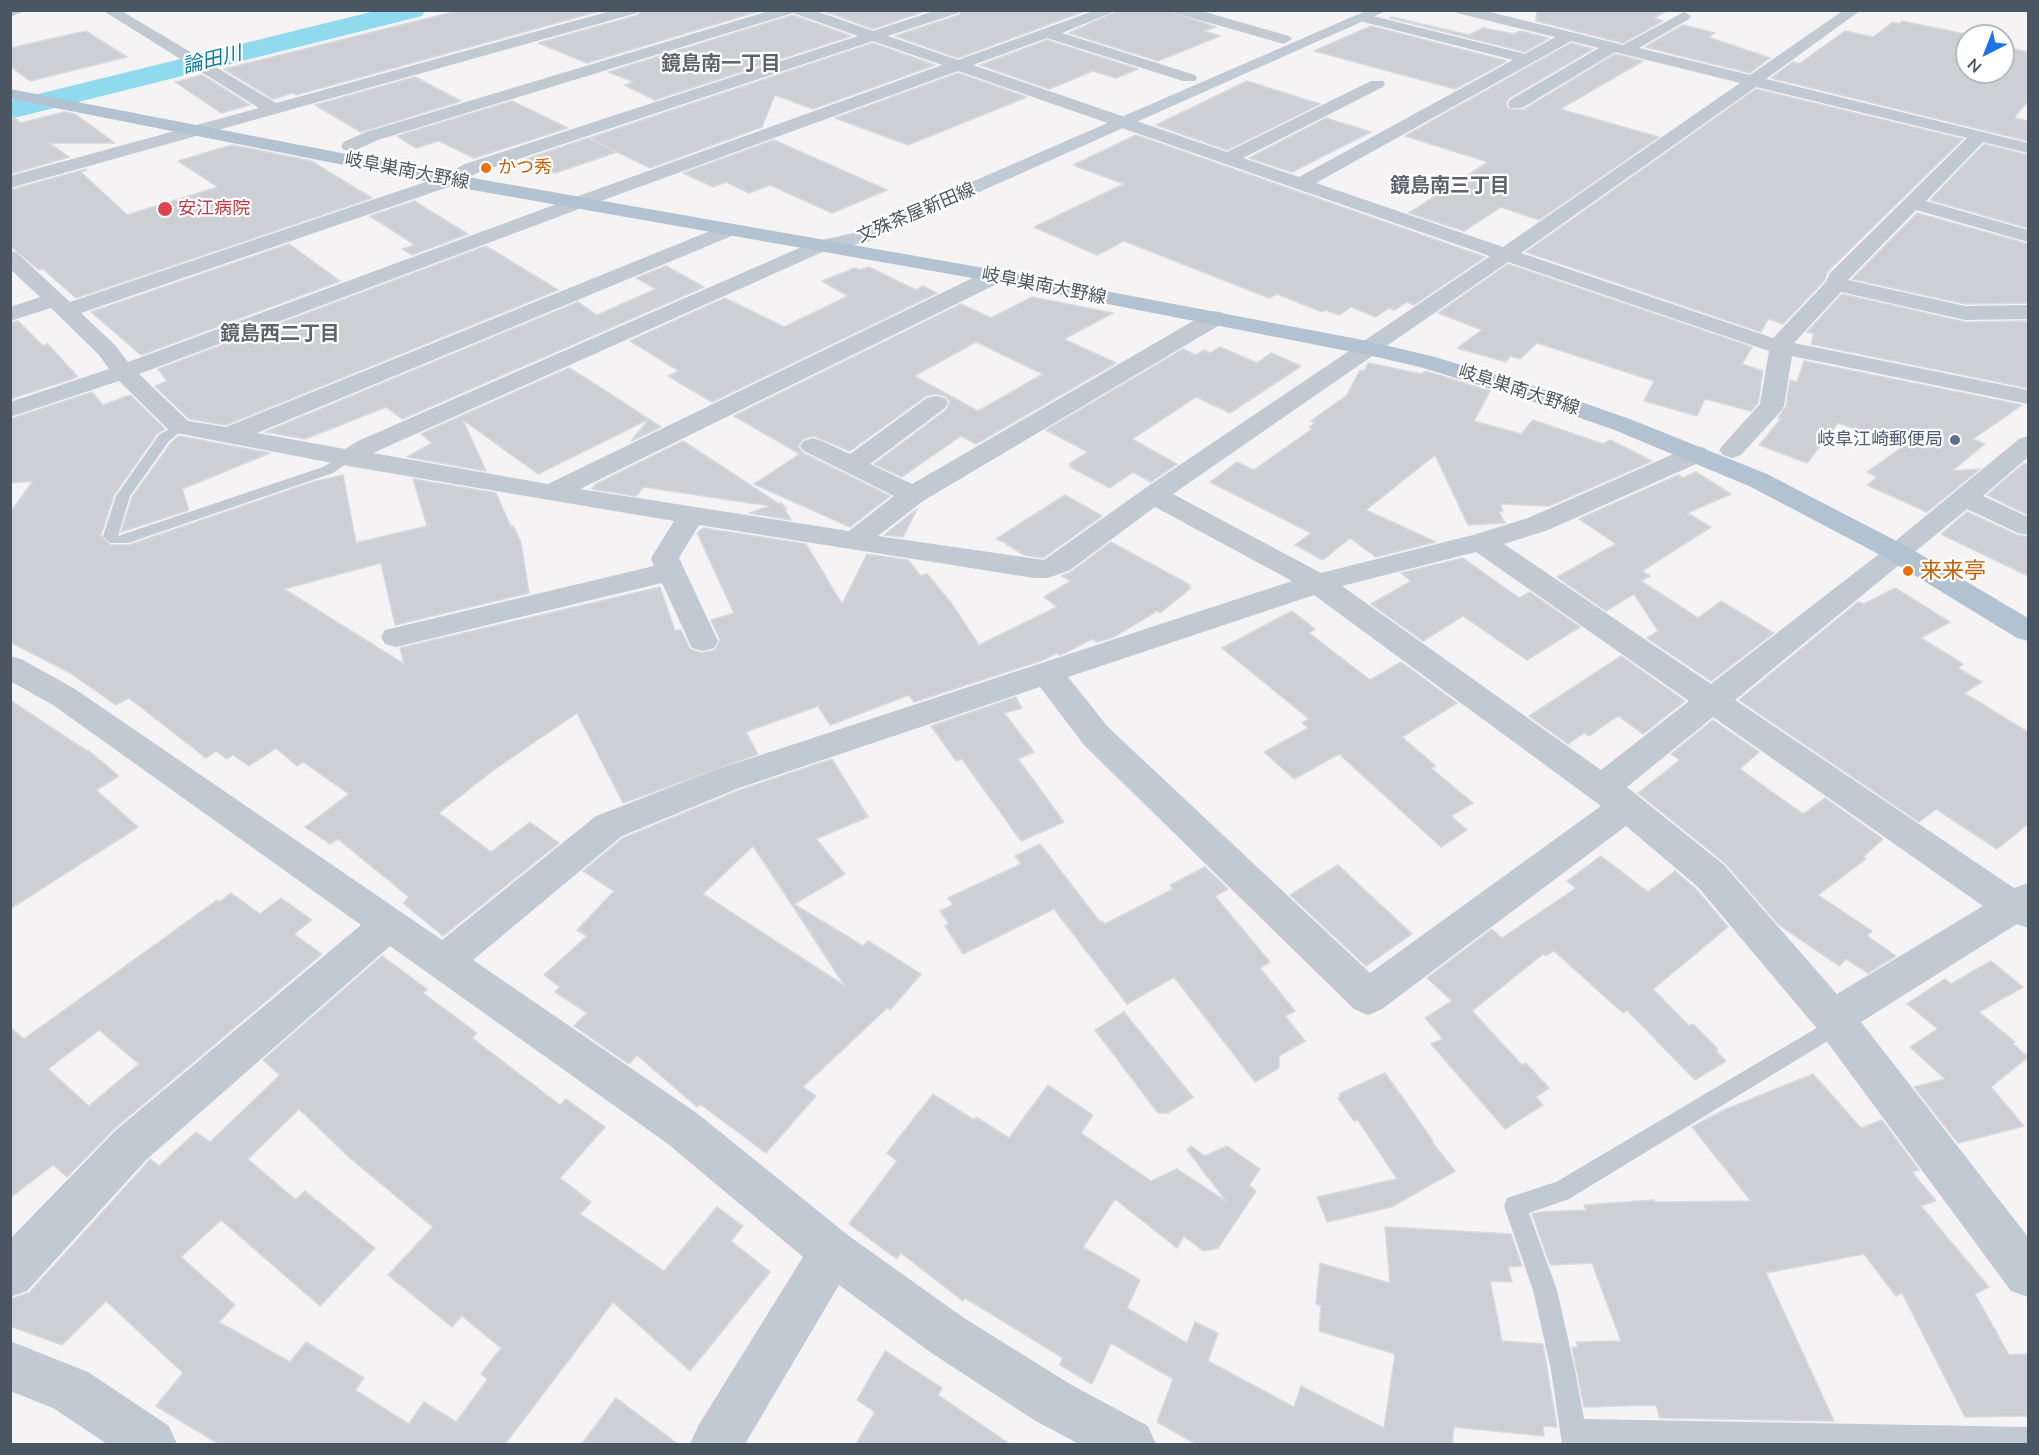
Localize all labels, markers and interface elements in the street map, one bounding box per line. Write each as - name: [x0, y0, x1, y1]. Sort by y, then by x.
- north arrow: [1955, 24, 2015, 84]
- water label: 論田川: [180, 41, 244, 79]
- district label: 鏡島南一丁目: [661, 52, 781, 76]
- text: N: [1963, 54, 1985, 77]
- street label: 岐阜巣南大野線: [343, 148, 471, 194]
- place label: かつ秀: [498, 157, 552, 179]
- marker: かつ秀: [479, 161, 493, 175]
- district label: 鏡島南三丁目: [1390, 174, 1510, 198]
- street label: 文殊茶屋新田線: [854, 178, 978, 248]
- place label: 安江病院: [178, 198, 250, 220]
- marker: 安江病院: [156, 200, 174, 218]
- street label: 岐阜巣南大野線: [980, 263, 1108, 309]
- district label: 鏡島西二丁目: [220, 322, 340, 346]
- street label: 岐阜巣南大野線: [1456, 360, 1582, 420]
- place label: 岐阜江崎郵便局: [1817, 429, 1943, 451]
- marker: 岐阜江崎郵便局: [1948, 433, 1962, 447]
- place label: 来来亭: [1920, 558, 1986, 584]
- marker: 来来亭: [1901, 564, 1915, 578]

